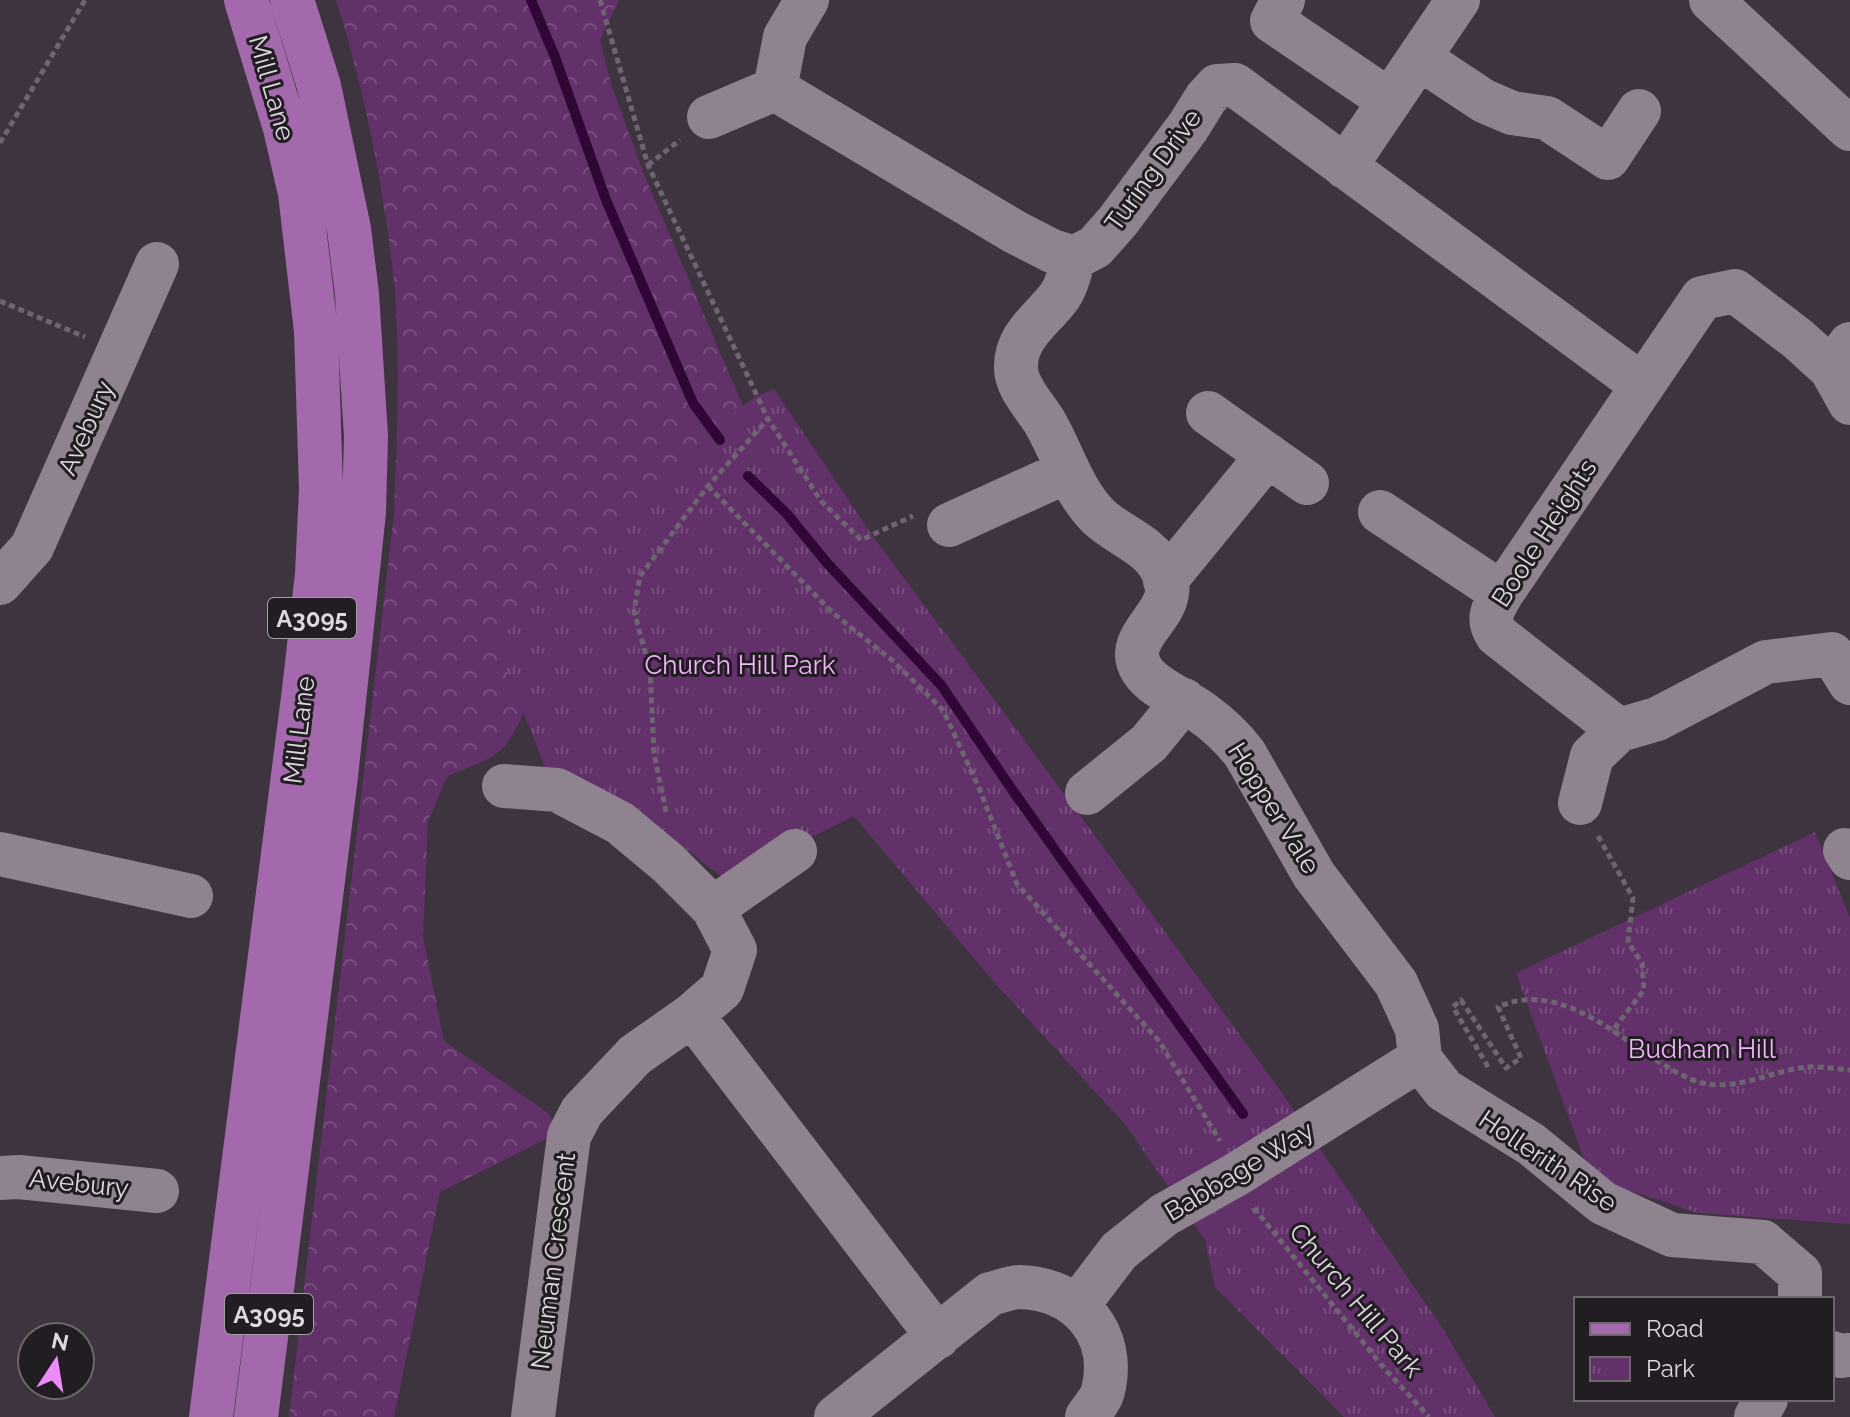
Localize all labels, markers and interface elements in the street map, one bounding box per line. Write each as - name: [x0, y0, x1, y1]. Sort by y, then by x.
- street label: Mill Lane: [243, 32, 301, 144]
- street label: Turing Drive: [1099, 103, 1207, 237]
- street label: Avebury: [52, 376, 120, 480]
- street label: Boole Heights: [1485, 454, 1603, 612]
- road number: A3095: [268, 598, 356, 638]
- park label: Church Hill Park: [644, 650, 836, 680]
- street label: Mill Lane: [278, 674, 320, 786]
- street label: Hopper Vale: [1222, 737, 1326, 879]
- park label: Budham Hill: [1628, 1034, 1777, 1064]
- street label: Hollerith Rise: [1474, 1104, 1622, 1218]
- street label: Babbage Way: [1159, 1115, 1319, 1227]
- street label: Neuman Crescent: [525, 1151, 581, 1371]
- street label: Avebury: [28, 1163, 130, 1203]
- street label: Church Hill Park: [1283, 1217, 1429, 1383]
- road number: A3095: [225, 1294, 313, 1334]
- legend: [1574, 1297, 1834, 1401]
- text: Road: [1646, 1314, 1704, 1343]
- north arrow: [16, 1321, 96, 1401]
- text: N: [49, 1327, 71, 1356]
- text: Park: [1646, 1354, 1695, 1383]

